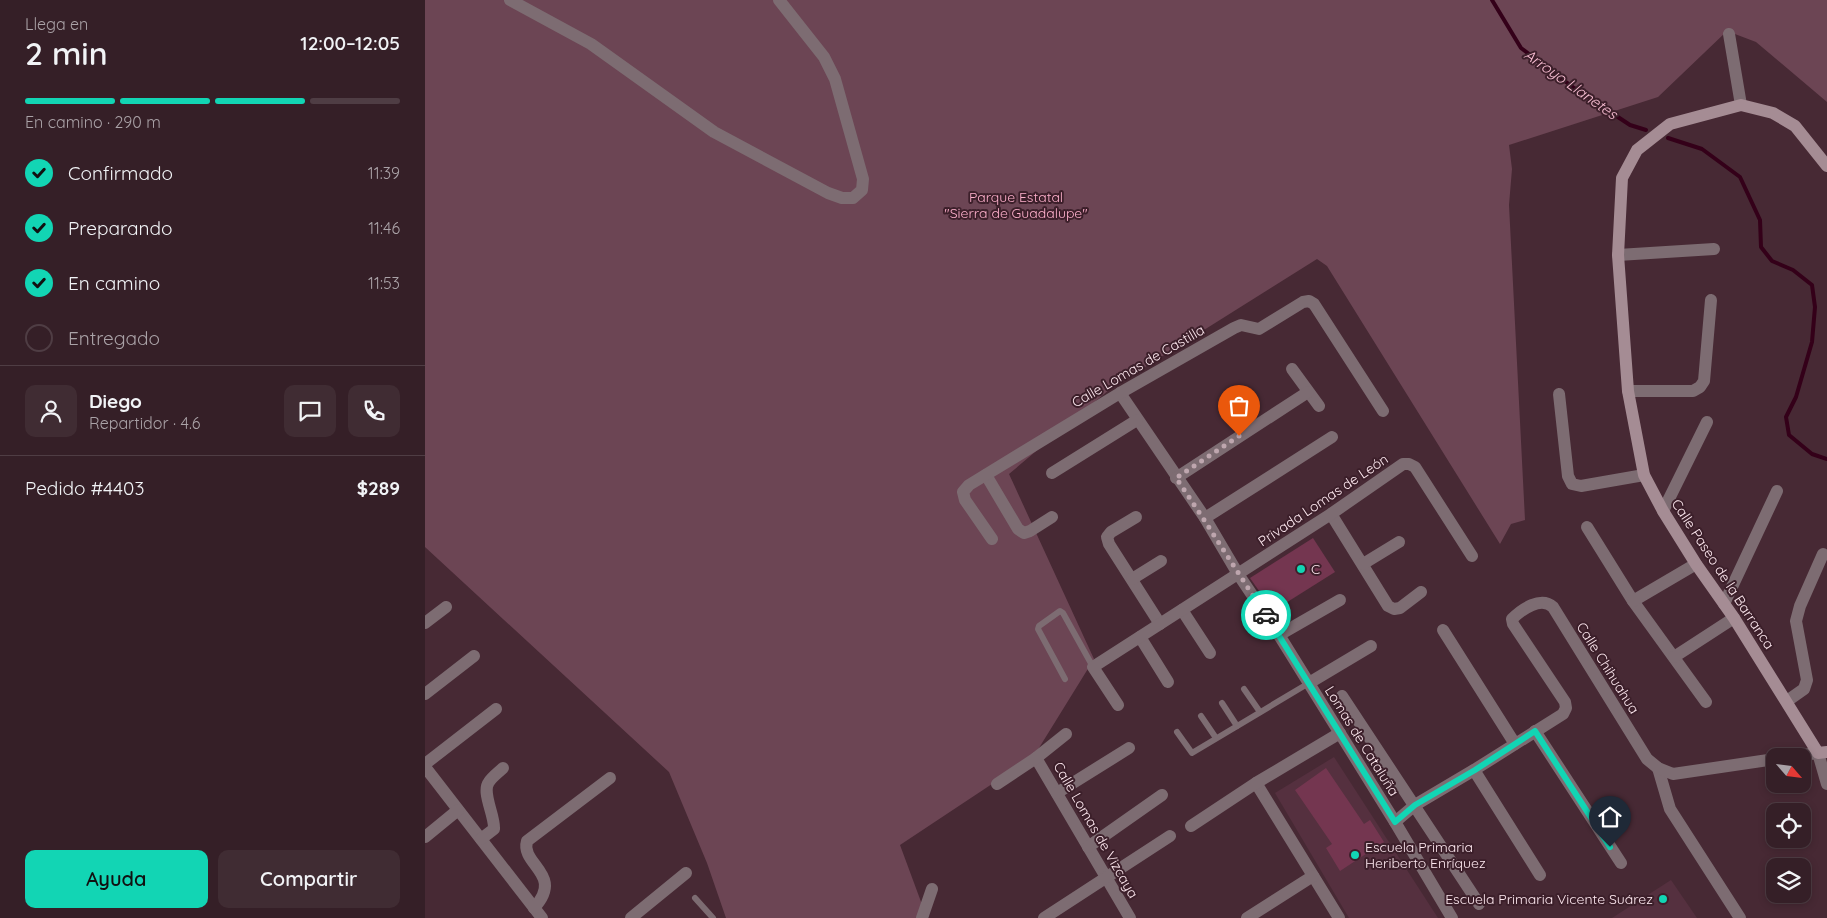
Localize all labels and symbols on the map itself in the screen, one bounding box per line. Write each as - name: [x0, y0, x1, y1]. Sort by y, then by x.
- water label: Arroyo Llanetes: [1521, 45, 1622, 124]
- park label: Parque Estatal "Sierra de Guadalupe": [944, 188, 1088, 222]
- street label: Calle Lomas de Castilla: [1068, 321, 1208, 411]
- pin: [1218, 385, 1260, 436]
- street label: Privada Lomas de León: [1255, 450, 1391, 550]
- street label: Calle Paseo de la Barranca: [1668, 496, 1778, 652]
- place label: C: [1311, 560, 1320, 578]
- marker: C: [1295, 563, 1307, 575]
- courier: [1241, 590, 1291, 640]
- street label: Calle Chihuahua: [1573, 619, 1643, 717]
- street label: Lomas de Cataluña: [1321, 683, 1403, 799]
- north arrow: [1766, 748, 1811, 792]
- street label: Calle Lomas de Vizcaya: [1050, 759, 1142, 901]
- pin: [1589, 796, 1631, 847]
- place label: Escuela Primaria Heriberto Enríquez: [1365, 838, 1486, 872]
- marker: Escuela Primaria Heriberto Enríquez: [1349, 849, 1361, 861]
- place label: Escuela Primaria Vicente Suárez: [1445, 890, 1653, 908]
- marker: Escuela Primaria Vicente Suárez: [1657, 893, 1669, 905]

